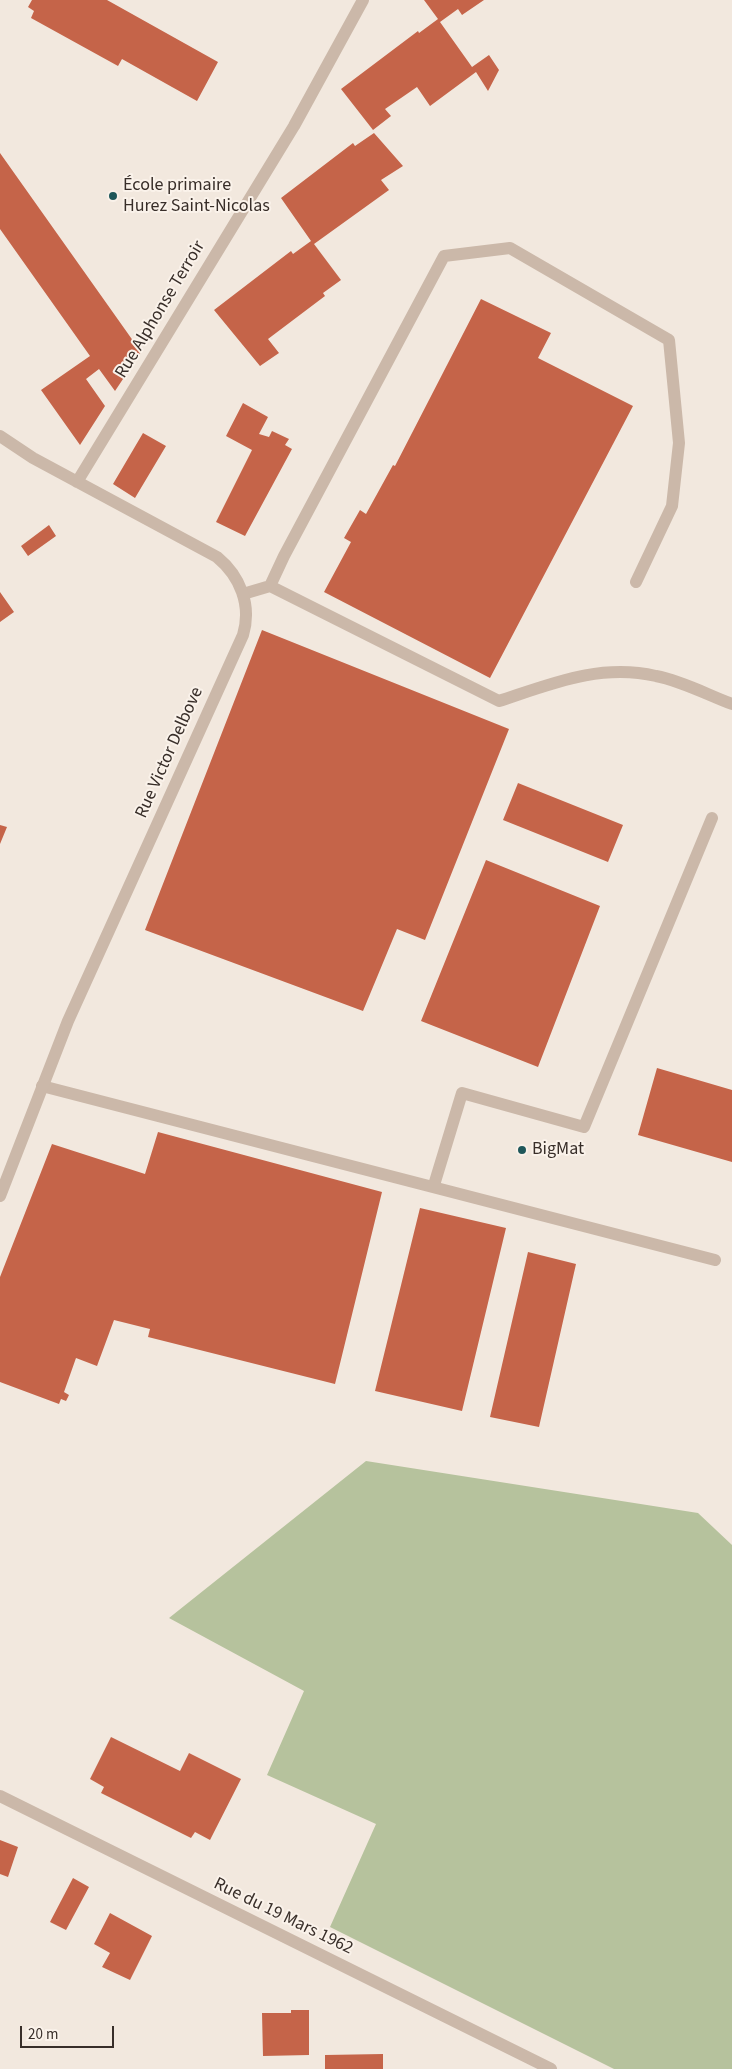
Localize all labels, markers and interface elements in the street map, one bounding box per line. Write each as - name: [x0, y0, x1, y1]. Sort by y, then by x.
- place label: École primaire Hurez Saint-Nicolas: [123, 175, 270, 218]
- marker: École primaire Hurez Saint-Nicolas: [107, 190, 119, 202]
- street label: Rue Alphonse Terroir: [111, 237, 211, 383]
- street label: Rue Victor Delbove: [131, 684, 209, 822]
- place label: BigMat: [532, 1139, 584, 1161]
- marker: BigMat: [516, 1144, 528, 1156]
- street label: Rue du 19 Mars 1962: [210, 1874, 356, 1960]
- scale bar: [22, 2016, 116, 2048]
- text: 20 m: [28, 2024, 58, 2045]

